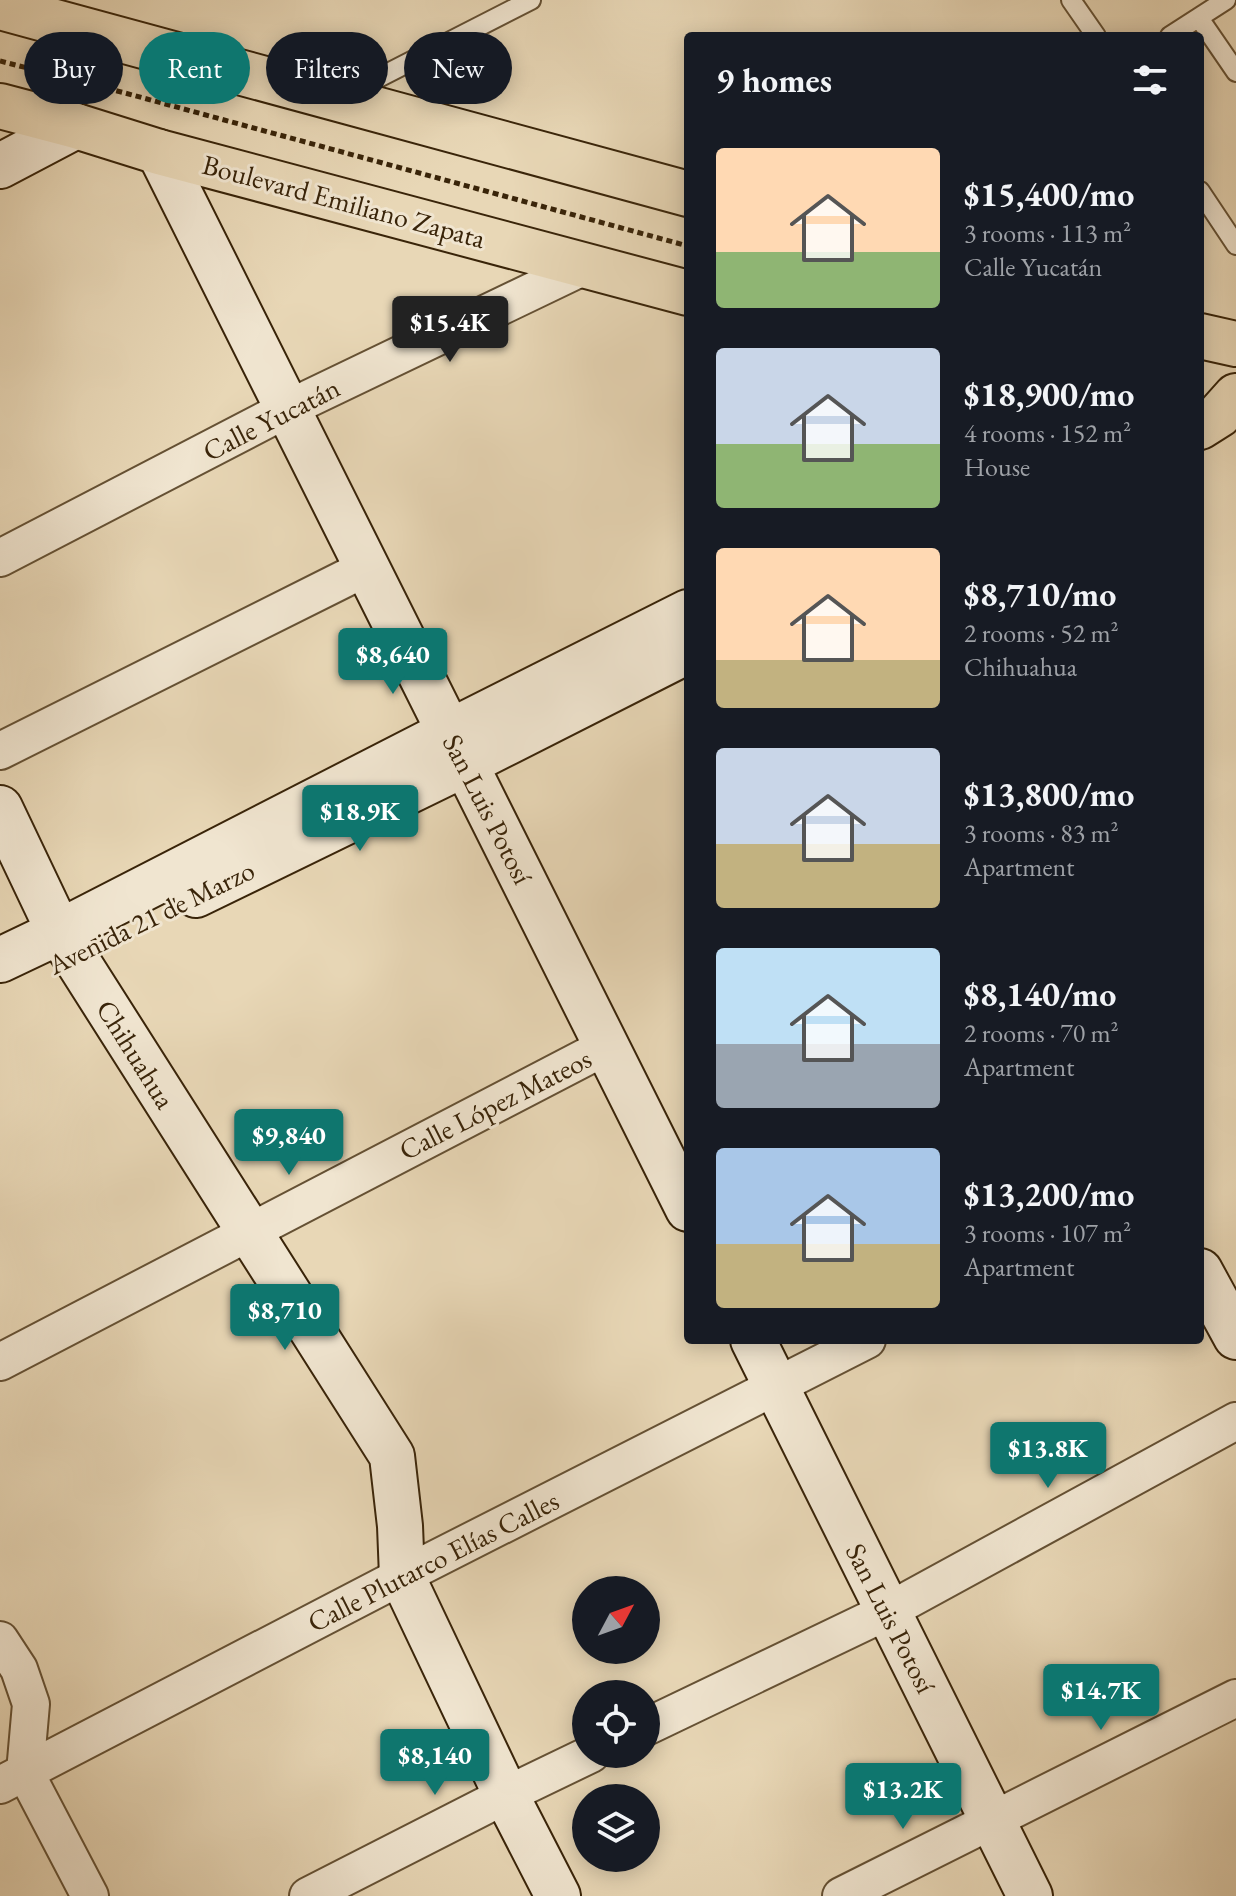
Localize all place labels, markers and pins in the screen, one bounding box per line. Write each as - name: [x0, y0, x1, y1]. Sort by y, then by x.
- pin: $15.4K: [385, 296, 515, 364]
- pin: $8,640: [328, 628, 458, 696]
- pin: $18.9K: [295, 785, 425, 853]
- pin: $9,840: [224, 1109, 354, 1177]
- pin: $8,710: [220, 1284, 350, 1352]
- pin: $13.8K: [983, 1422, 1113, 1490]
- pin: $14.7K: [1036, 1664, 1166, 1732]
- pin: $8,140: [370, 1729, 500, 1797]
- pin: $13.2K: [838, 1763, 968, 1831]

